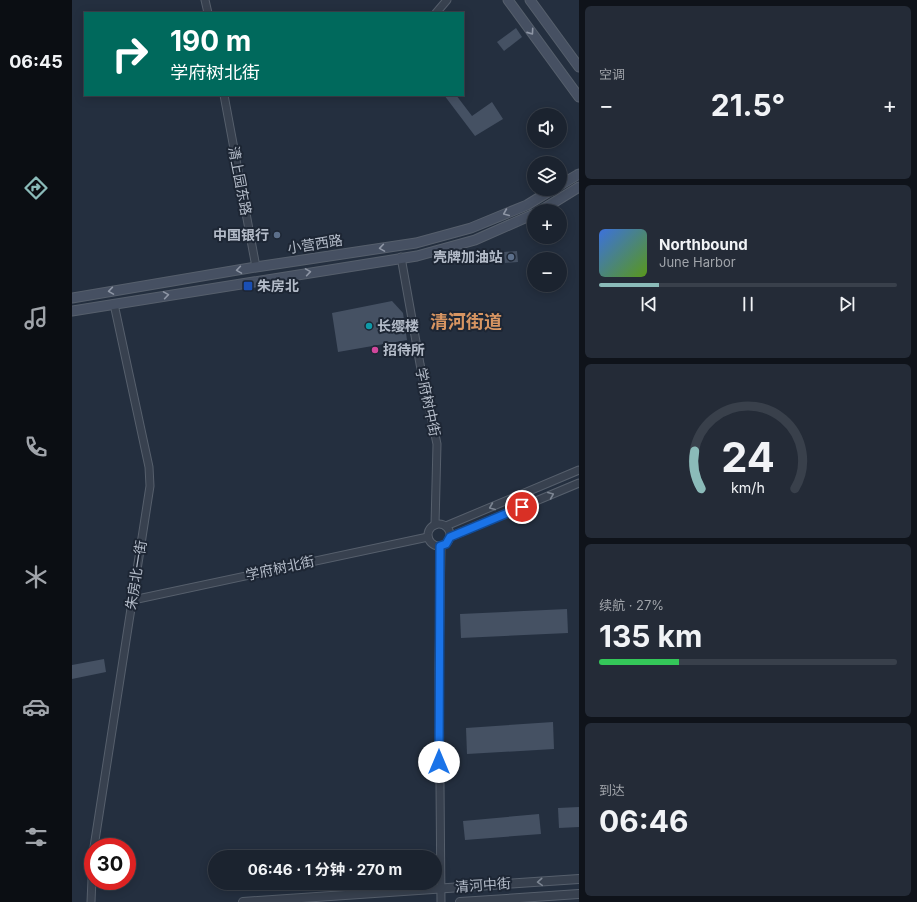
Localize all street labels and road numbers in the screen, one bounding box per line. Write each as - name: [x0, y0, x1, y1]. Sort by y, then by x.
- street label: 清上园东路: [225, 145, 256, 217]
- street label: 小营西路: [286, 231, 344, 256]
- street label: 学府树中街: [413, 366, 444, 438]
- street label: 朱房北一街: [122, 539, 149, 611]
- street label: 学府树北街: [244, 552, 316, 583]
- street label: 清河中街: [454, 874, 511, 895]

